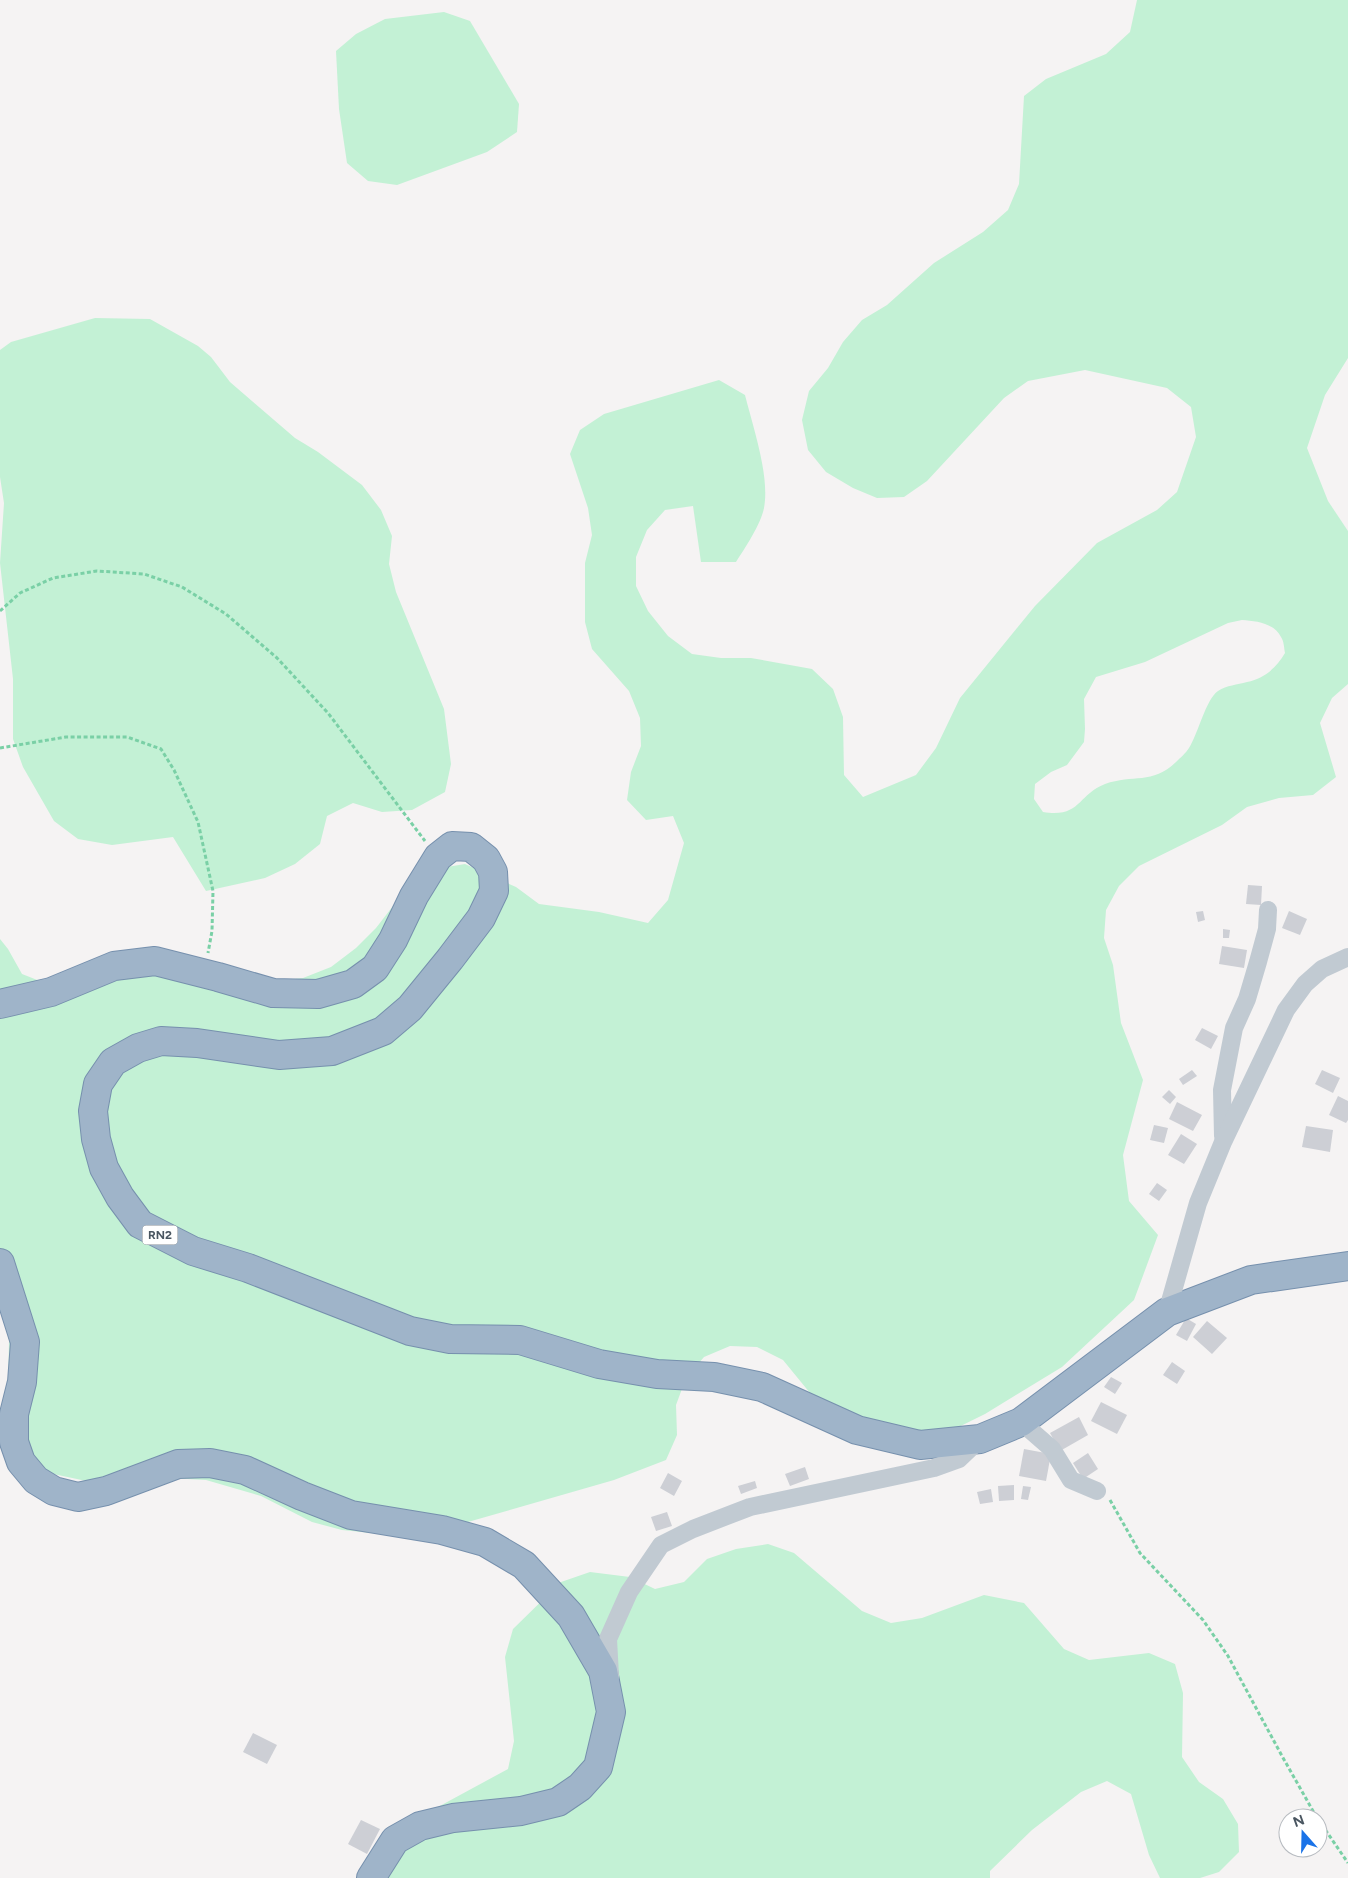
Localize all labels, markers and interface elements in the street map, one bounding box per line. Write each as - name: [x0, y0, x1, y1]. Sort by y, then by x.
- road number: RN2: [142, 1226, 178, 1244]
- north arrow: [1278, 1808, 1328, 1858]
- text: N: [1291, 1811, 1307, 1831]

